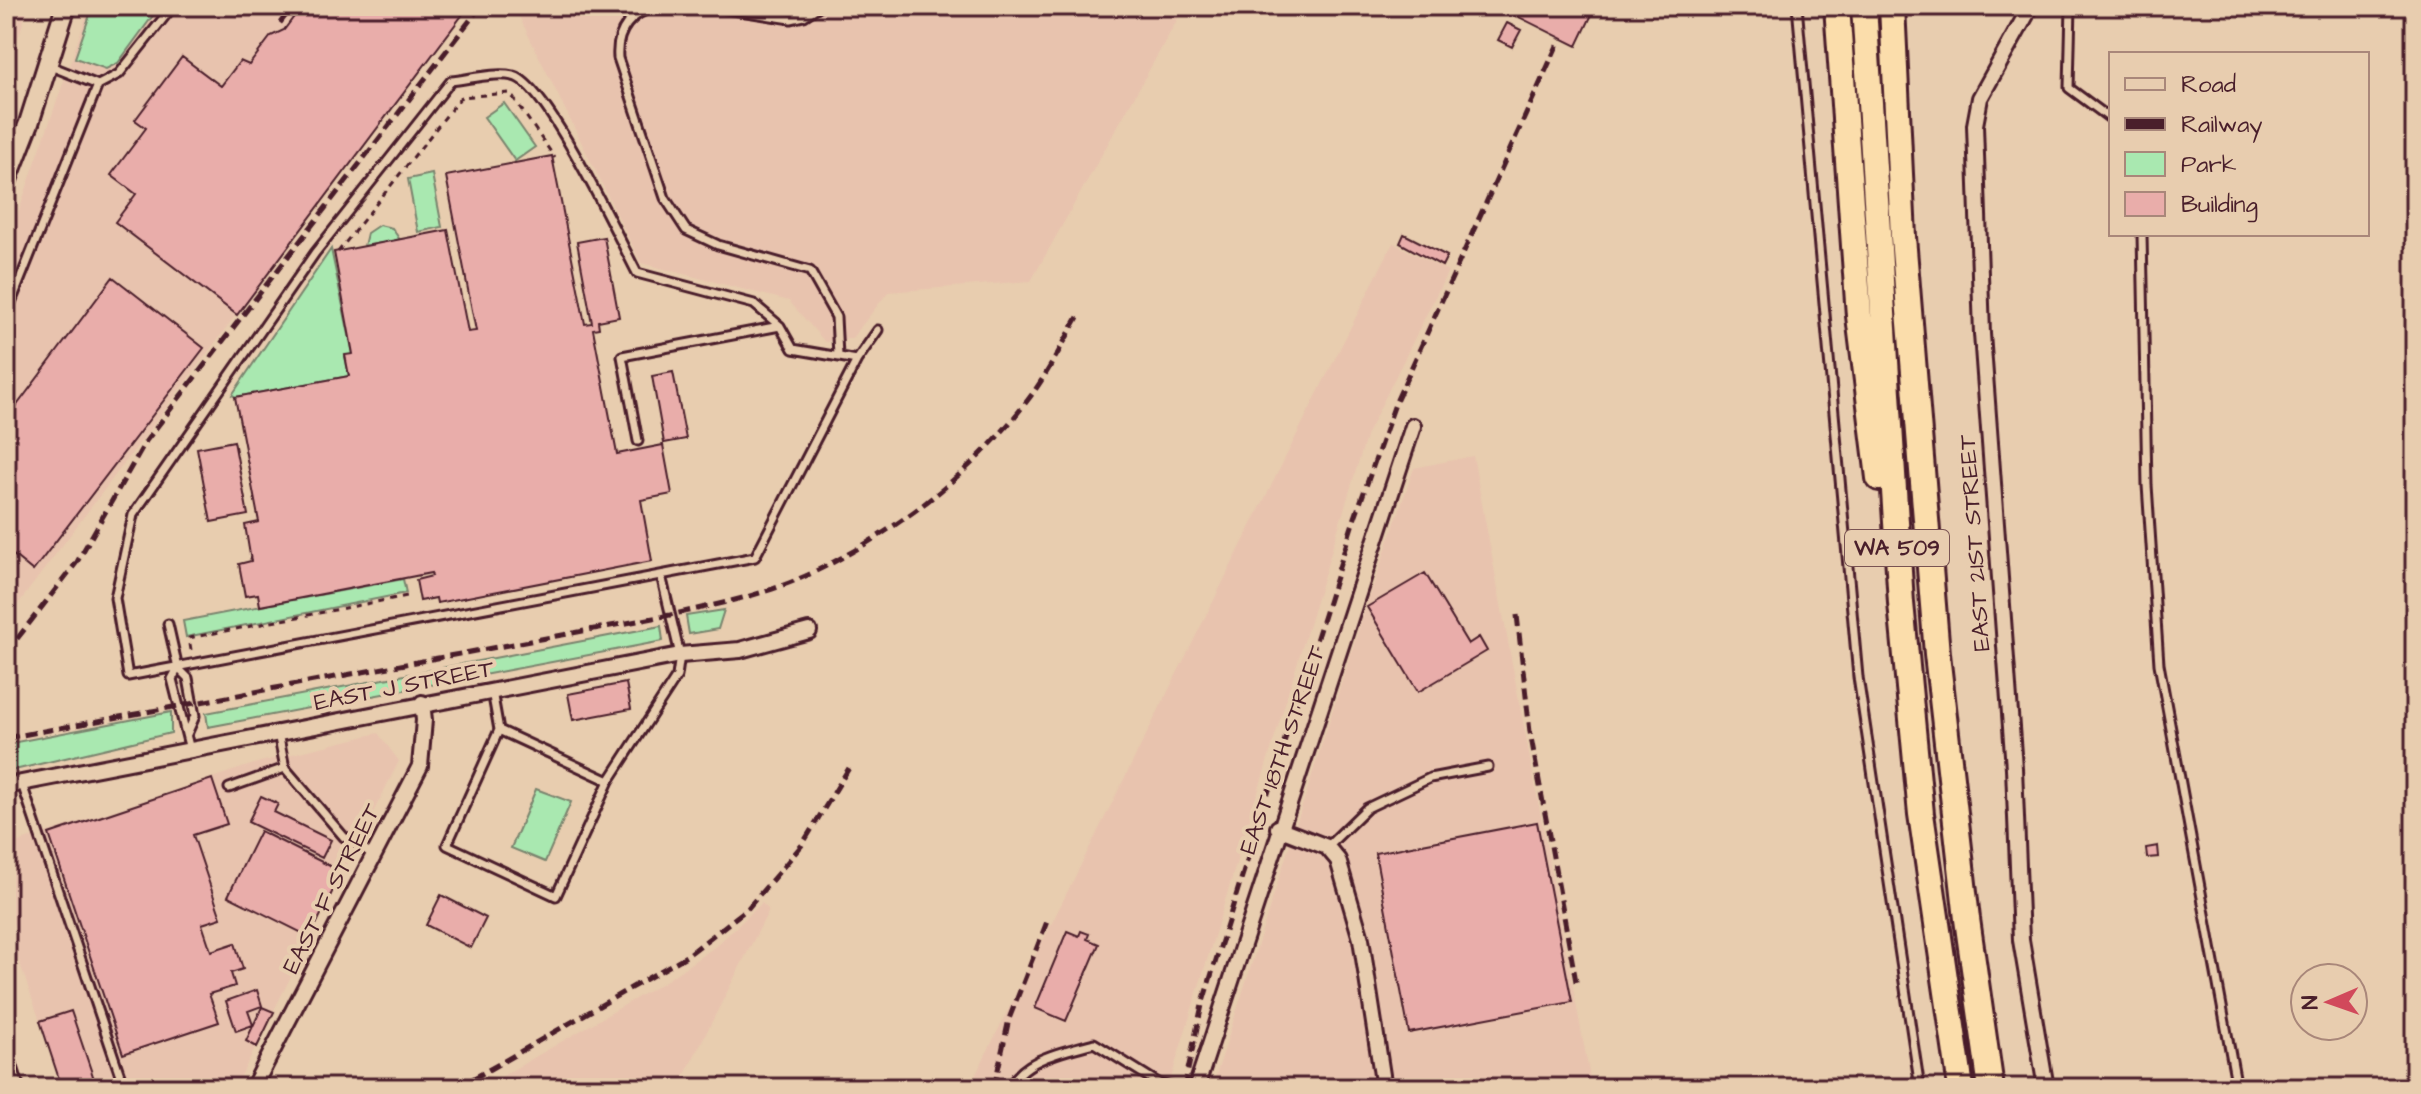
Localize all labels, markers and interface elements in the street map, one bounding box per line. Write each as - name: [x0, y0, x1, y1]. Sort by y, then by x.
- legend: [2109, 52, 2369, 236]
- text: Road: [2181, 68, 2236, 102]
- text: Railway: [2181, 108, 2263, 143]
- text: Park: [2181, 148, 2237, 182]
- text: Building: [2181, 188, 2258, 223]
- street label: EAST 21ST STREET: [1950, 433, 2000, 653]
- road number: WA 509: [1845, 530, 1949, 566]
- street label: EAST 18TH STREET: [1231, 641, 1335, 859]
- street label: EAST J STREET: [311, 652, 497, 720]
- street label: EAST F STREET: [274, 798, 390, 980]
- north arrow: [2289, 962, 2369, 1042]
- text: N: [2295, 995, 2326, 1010]

